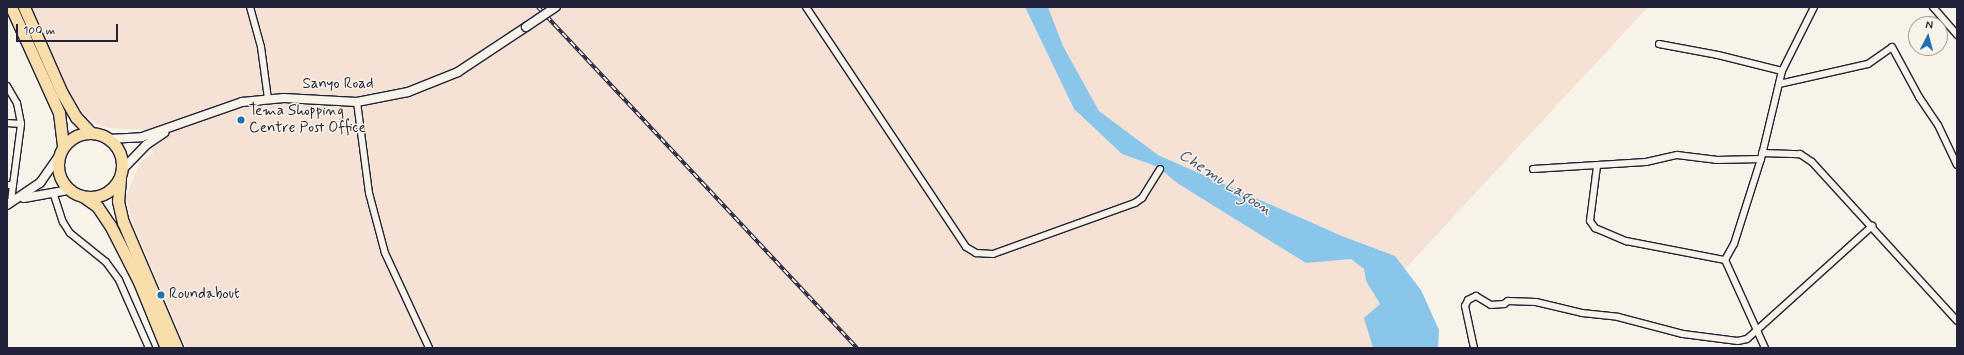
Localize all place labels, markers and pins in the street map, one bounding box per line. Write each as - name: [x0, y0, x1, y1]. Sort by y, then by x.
- place label: Tema Shopping Centre Post Office: [249, 102, 365, 137]
- marker: Tema Shopping Centre Post Office: [236, 115, 246, 125]
- place label: Roundabout: [169, 286, 239, 304]
- marker: Roundabout: [156, 290, 166, 300]

